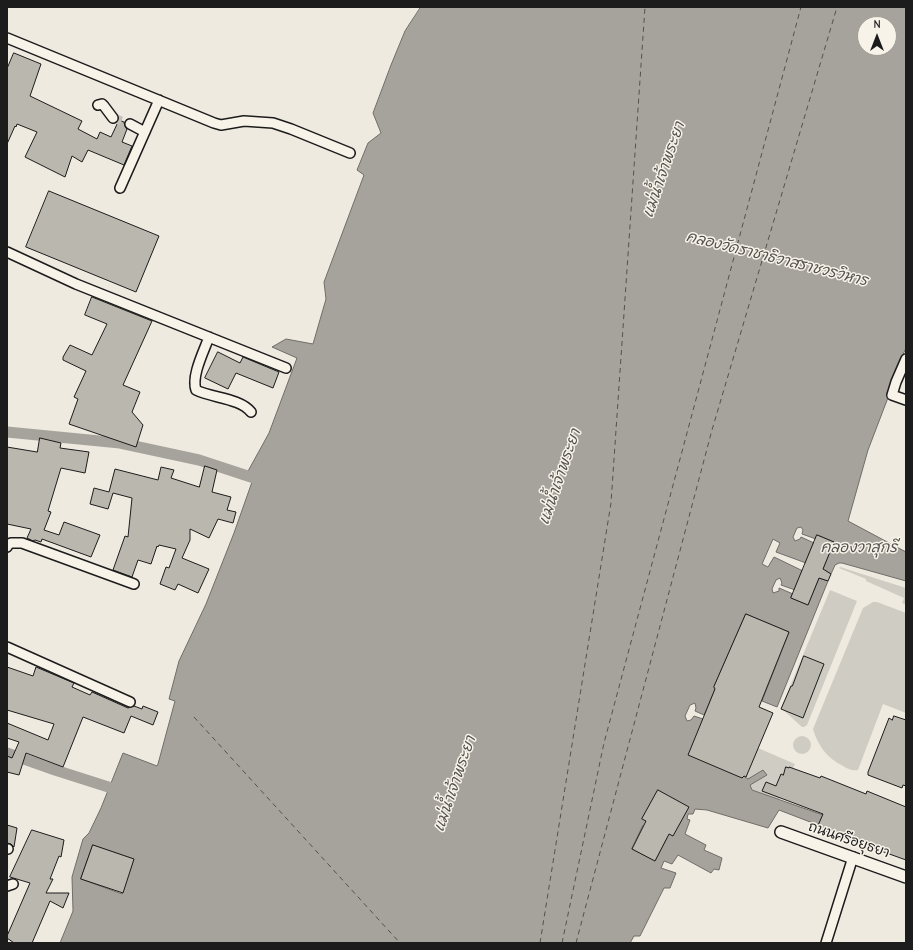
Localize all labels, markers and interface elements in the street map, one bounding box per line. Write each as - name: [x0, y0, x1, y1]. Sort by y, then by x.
- north arrow: [857, 16, 897, 56]
- text: N: [873, 18, 881, 31]
- water label: แม่น้ำเจ้าพระยา: [639, 120, 689, 220]
- water label: คลองวัดราชาธิวาสราชวรวิหาร: [684, 228, 870, 290]
- water label: แม่น้ำเจ้าพระยา: [535, 427, 585, 527]
- water label: คลองวาสุกรี: [821, 539, 897, 557]
- water label: แม่น้ำเจ้าพระยา: [430, 734, 480, 834]
- street label: ถนนศรีอยุธยา: [806, 818, 892, 862]

